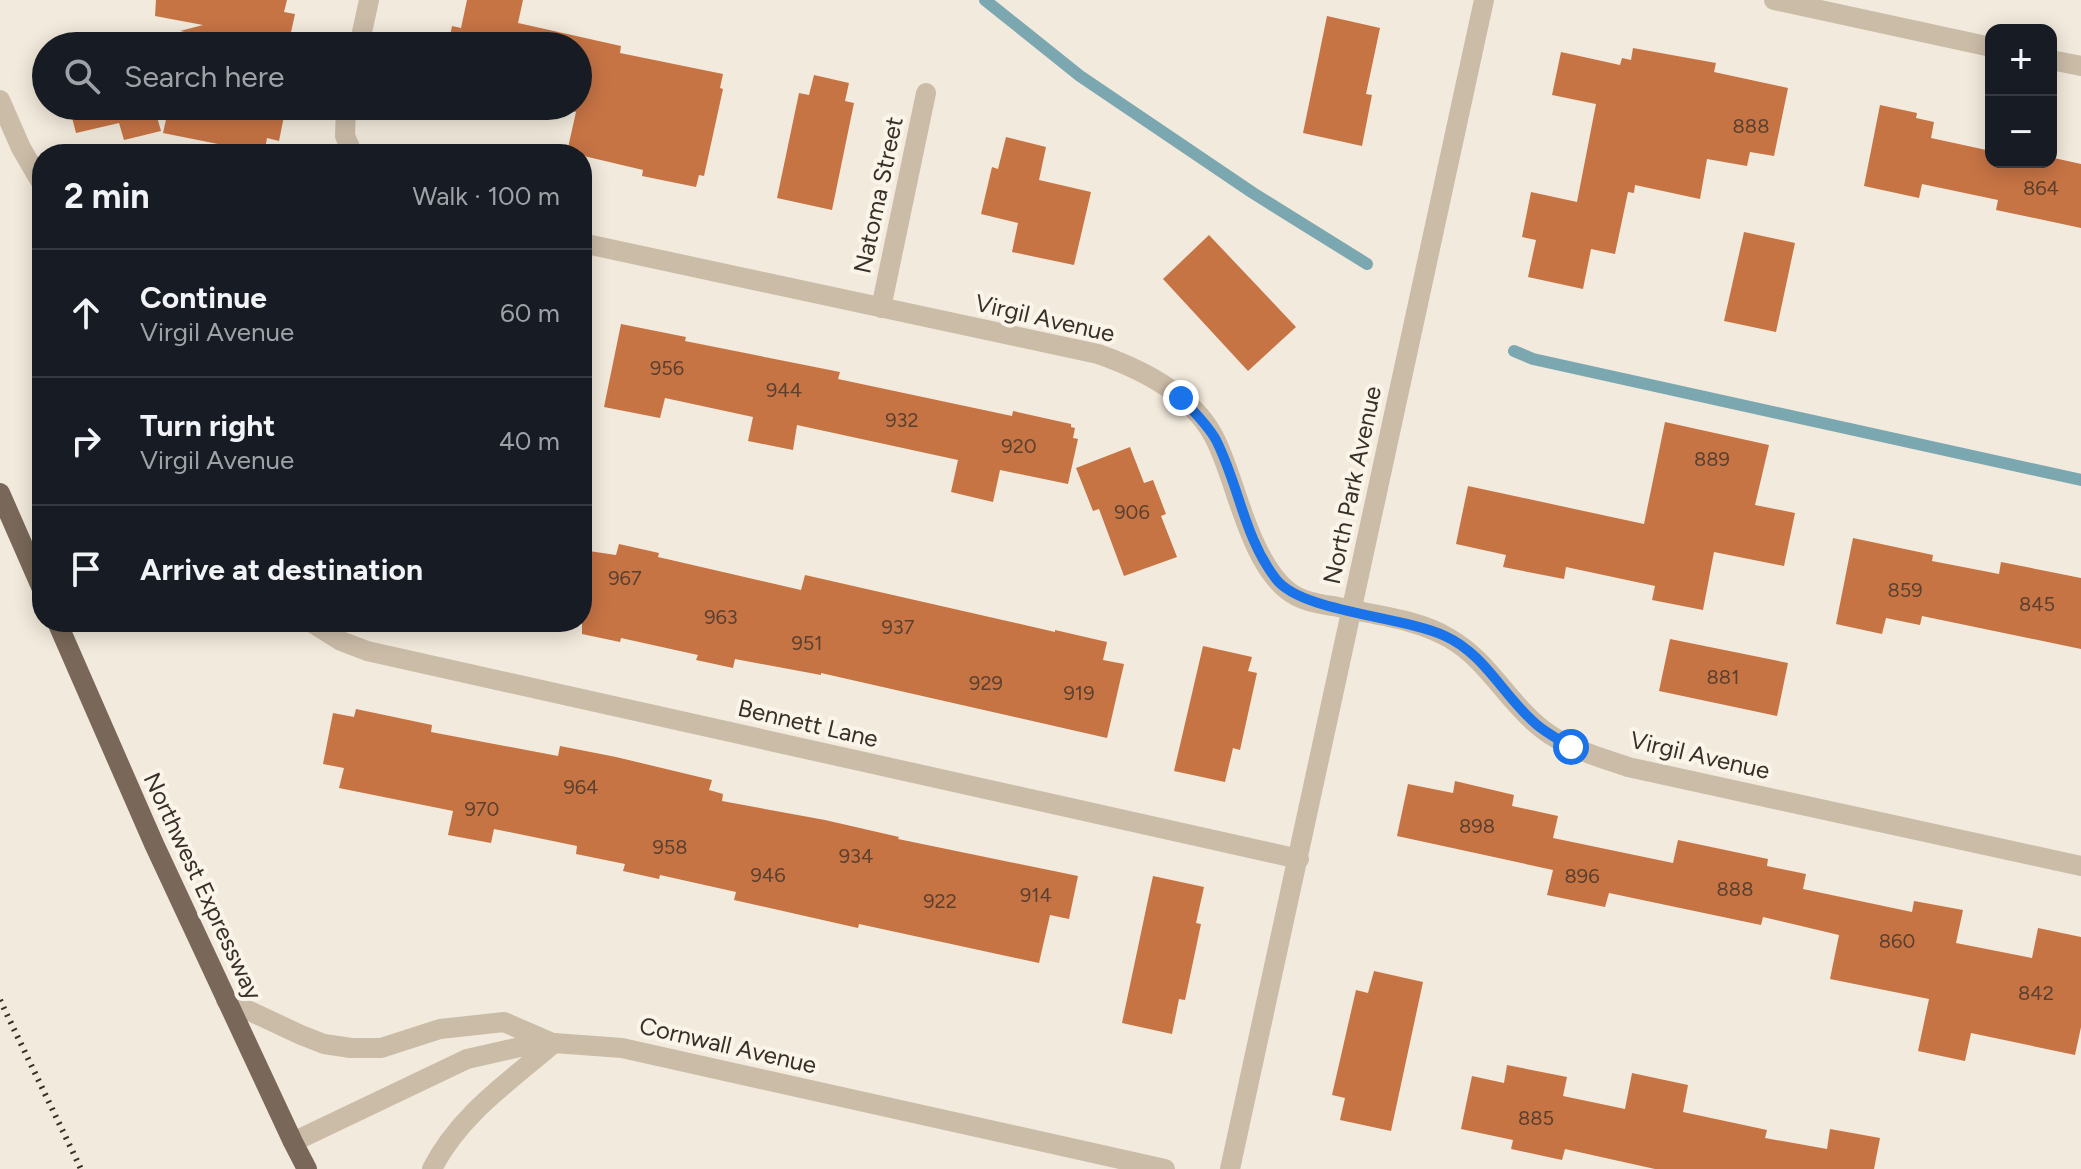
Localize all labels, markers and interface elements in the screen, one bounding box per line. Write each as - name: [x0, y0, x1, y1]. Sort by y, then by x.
- map controls: [1985, 24, 2057, 168]
- button: +: [1985, 24, 2057, 96]
- search box: [32, 32, 592, 120]
- icon: search: [60, 54, 104, 98]
- text: Search here: [124, 58, 284, 95]
- button: −: [1985, 96, 2057, 168]
- street label: Natoma Street: [847, 114, 909, 276]
- house number: 888: [1733, 114, 1769, 138]
- text: 2 min: [64, 176, 150, 217]
- house number: 864: [2023, 176, 2059, 200]
- text: Walk · 100 m: [412, 180, 560, 212]
- text: Continue: [140, 279, 267, 316]
- street label: Virgil Avenue: [972, 288, 1118, 348]
- icon: ahead: [64, 291, 108, 335]
- text: 60 m: [500, 297, 560, 329]
- text: Virgil Avenue: [140, 316, 294, 348]
- house number: 956: [650, 356, 684, 380]
- house number: 944: [766, 378, 802, 402]
- route end: [1163, 380, 1199, 416]
- street label: North Park Avenue: [1317, 383, 1387, 587]
- text: Turn right: [140, 407, 275, 444]
- house number: 932: [885, 408, 919, 432]
- icon: right: [64, 419, 108, 463]
- text: 40 m: [499, 425, 560, 457]
- house number: 920: [1001, 434, 1037, 458]
- text: Virgil Avenue: [140, 444, 294, 476]
- house number: 889: [1694, 447, 1730, 471]
- house number: 906: [1114, 500, 1150, 524]
- icon: arrive: [64, 547, 108, 591]
- text: Arrive at destination: [140, 551, 423, 588]
- house number: 967: [608, 566, 642, 590]
- house number: 859: [1887, 578, 1923, 602]
- house number: 845: [2019, 592, 2055, 616]
- house number: 963: [704, 605, 738, 629]
- house number: 937: [882, 615, 915, 639]
- house number: 951: [791, 631, 823, 655]
- house number: 881: [1707, 665, 1739, 689]
- house number: 929: [969, 671, 1003, 695]
- house number: 919: [1064, 681, 1094, 705]
- street label: Bennett Lane: [735, 693, 881, 753]
- street label: Virgil Avenue: [1627, 725, 1773, 785]
- route start: [1553, 729, 1589, 765]
- street label: Northwest Expressway: [138, 768, 269, 1005]
- house number: 964: [563, 775, 599, 799]
- house number: 970: [465, 797, 499, 821]
- house number: 898: [1459, 814, 1495, 838]
- house number: 958: [652, 835, 688, 859]
- house number: 934: [839, 844, 873, 868]
- house number: 946: [750, 863, 786, 887]
- house number: 896: [1565, 864, 1599, 888]
- house number: 888: [1717, 877, 1753, 901]
- house number: 914: [1020, 883, 1052, 907]
- house number: 922: [923, 889, 957, 913]
- house number: 860: [1879, 929, 1915, 953]
- house number: 842: [2018, 981, 2054, 1005]
- street label: Cornwall Avenue: [637, 1011, 819, 1079]
- house number: 885: [1518, 1106, 1554, 1130]

